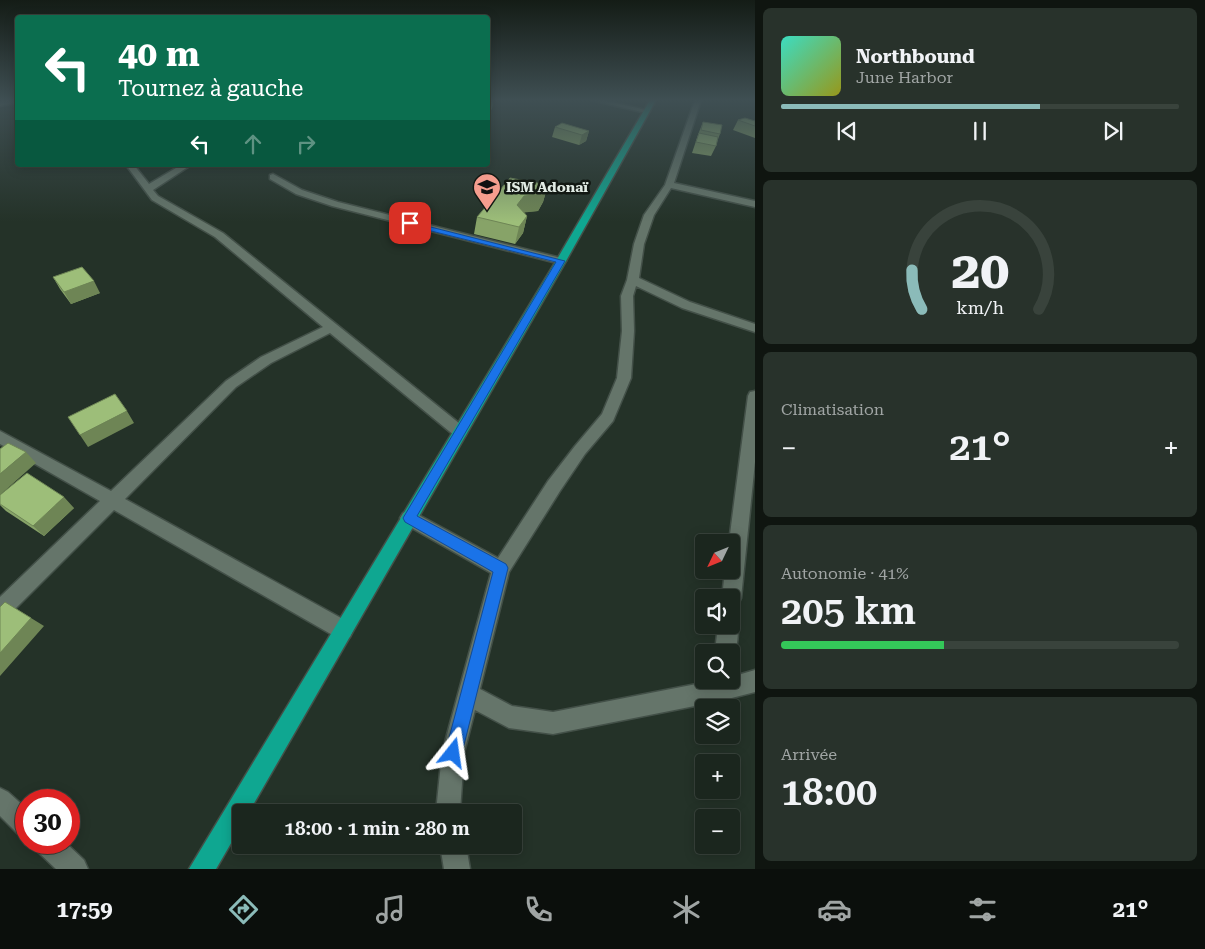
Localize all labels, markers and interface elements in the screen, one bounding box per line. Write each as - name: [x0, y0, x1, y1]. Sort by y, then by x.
- text: 40 m: [118, 34, 200, 75]
- icon: left: [35, 35, 100, 100]
- text: Northbound: [856, 45, 975, 68]
- text: June Harbor: [856, 68, 953, 87]
- text: Tournez à gauche: [118, 76, 303, 101]
- icon: previous: [833, 117, 861, 145]
- icon: pause: [966, 117, 994, 145]
- icon: next: [1099, 117, 1127, 145]
- icon: left: [186, 130, 214, 158]
- icon: ahead: [239, 130, 267, 158]
- icon: right: [292, 130, 320, 158]
- school or university icon: ISM Adonaï: [472, 172, 502, 211]
- place label: ISM Adonaï: [506, 179, 589, 195]
- pin: [389, 202, 431, 244]
- icon: arrive: [396, 209, 424, 237]
- text: 20: [951, 240, 1009, 301]
- text: km/h: [956, 297, 1004, 318]
- text: Climatisation: [781, 400, 884, 419]
- text: 21°: [949, 425, 1011, 469]
- text: −: [781, 432, 797, 465]
- text: +: [1163, 432, 1179, 465]
- north arrow: [695, 534, 740, 579]
- map controls: [695, 534, 740, 854]
- text: Autonomie · 41%: [781, 564, 909, 583]
- button: sound: [695, 589, 740, 634]
- text: 205 km: [781, 589, 916, 633]
- button: search: [695, 644, 740, 689]
- button: layers: [695, 699, 740, 744]
- position arrow: [426, 726, 478, 778]
- text: Arrivée: [781, 745, 837, 764]
- button: +: [695, 754, 740, 799]
- text: 18:00: [781, 770, 877, 814]
- speed limit sign: 30: [15, 789, 80, 854]
- button: −: [695, 809, 740, 854]
- text: 18:00 · 1 min · 280 m: [284, 817, 470, 840]
- icon: directions: [226, 892, 261, 927]
- icon: music: [373, 892, 408, 927]
- icon: phone: [521, 892, 556, 927]
- icon: climate: [669, 892, 704, 927]
- icon: car: [817, 892, 852, 927]
- icon: filters: [965, 892, 1000, 927]
- text: 17:59: [56, 897, 113, 922]
- text: 21°: [1113, 897, 1148, 922]

